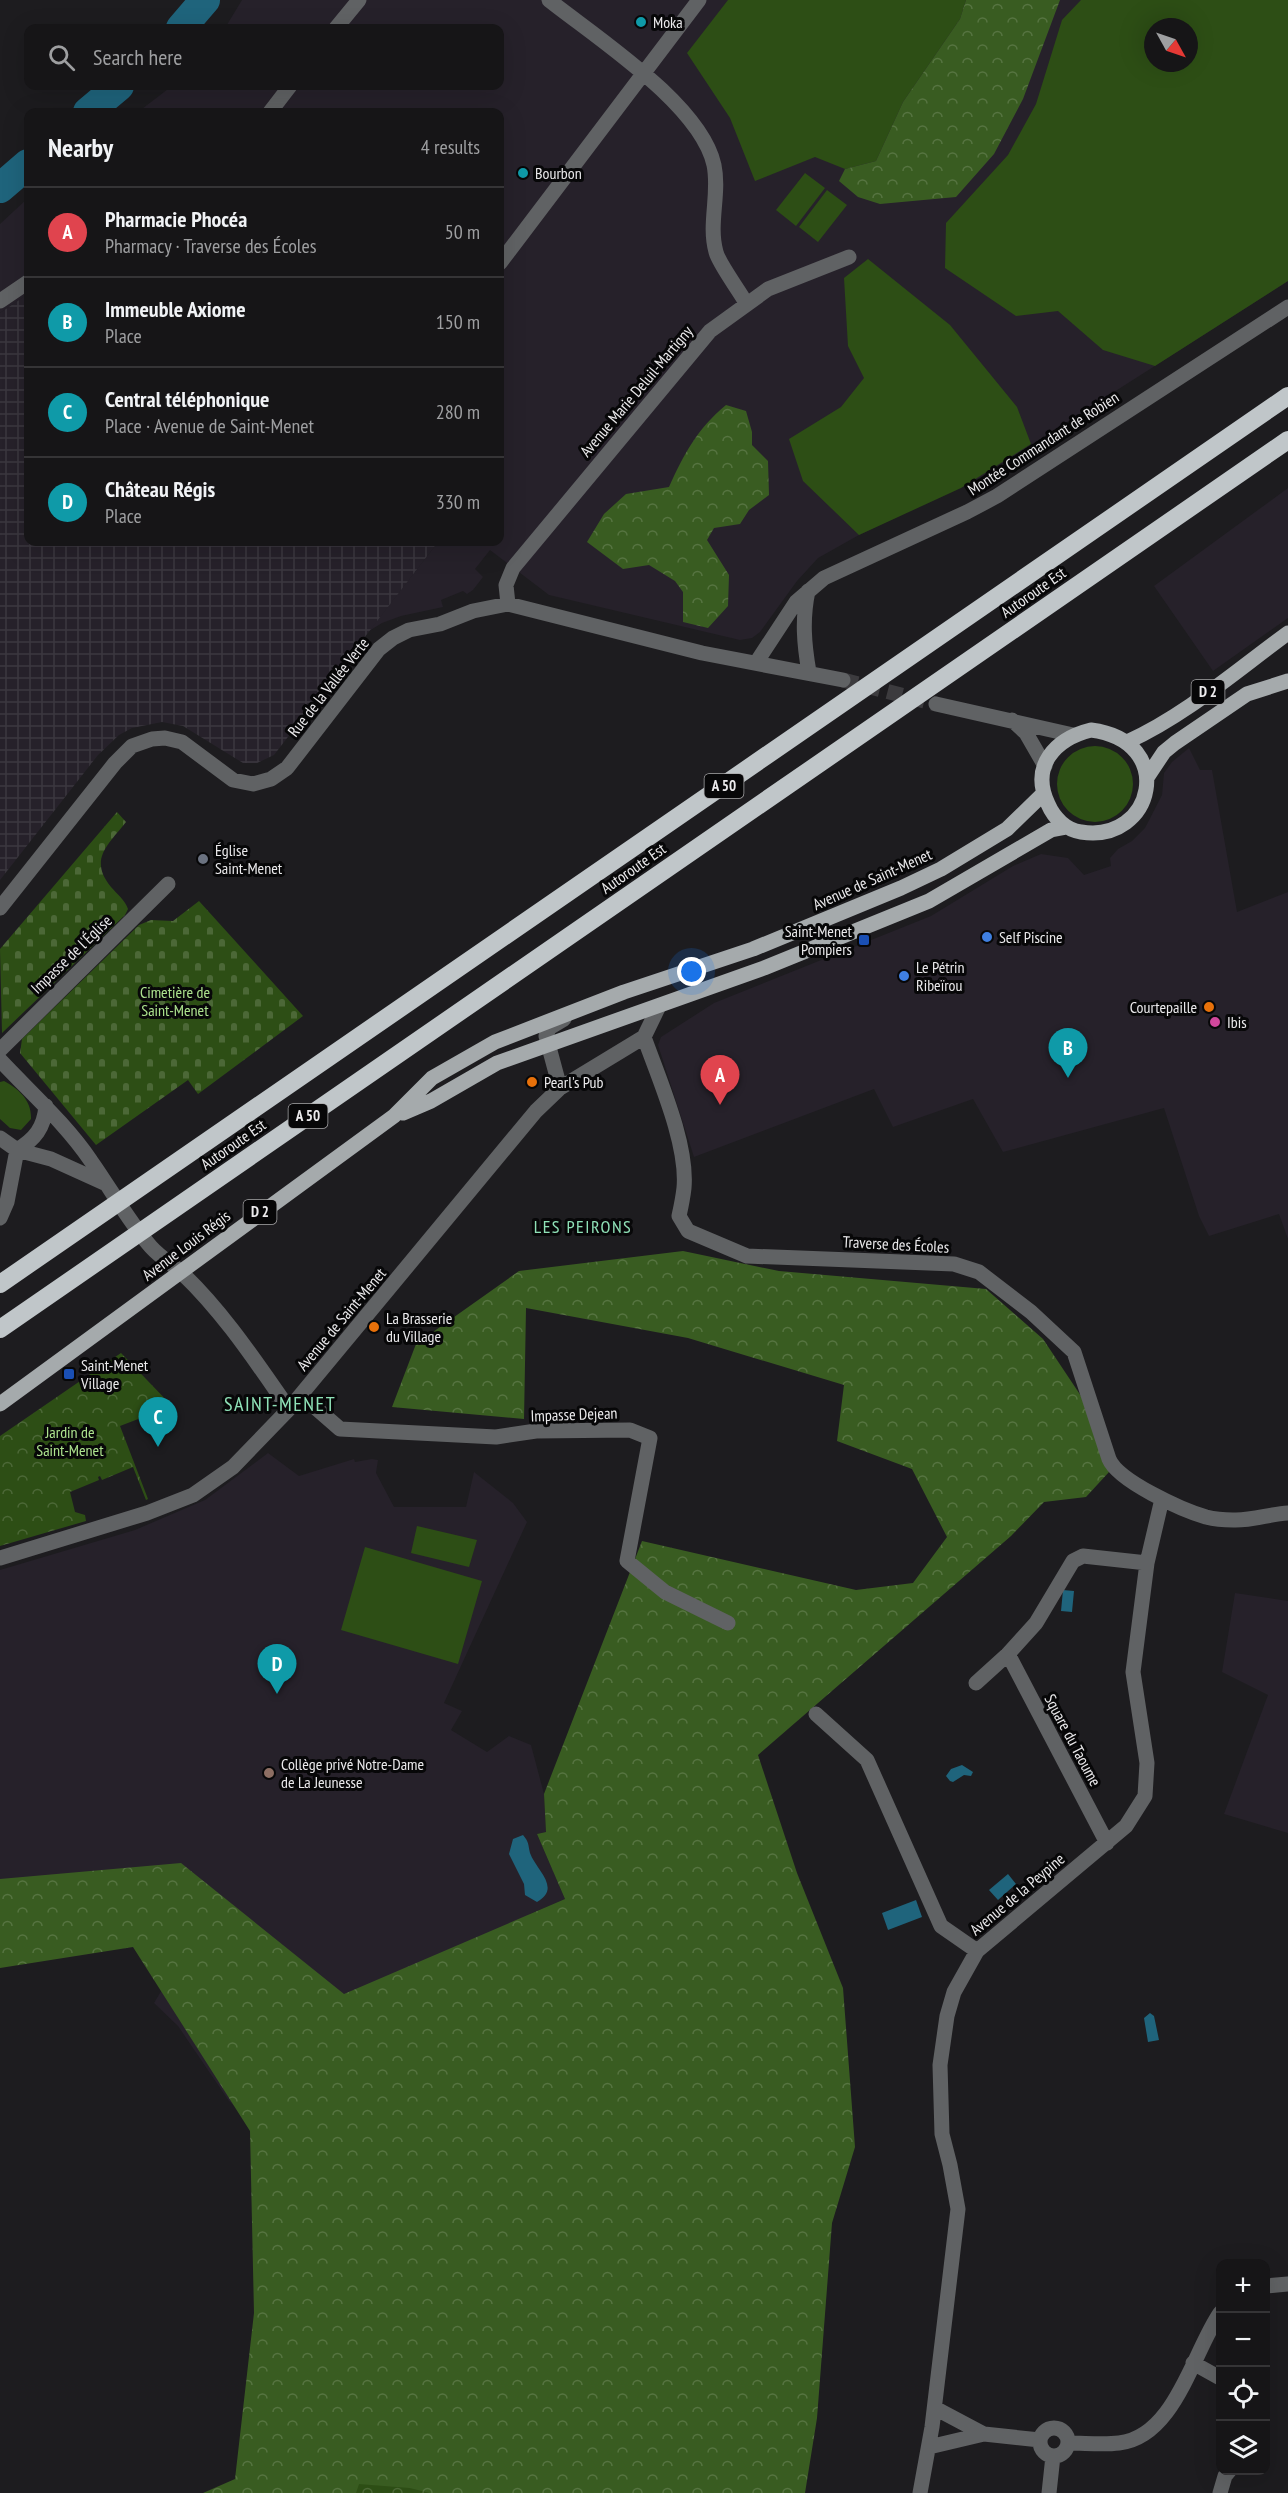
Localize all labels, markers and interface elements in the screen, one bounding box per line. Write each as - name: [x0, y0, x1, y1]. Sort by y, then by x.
- place label: Moka: [653, 12, 683, 32]
- marker: Moka: [634, 15, 648, 29]
- north arrow: [1144, 18, 1198, 72]
- search box: [24, 24, 504, 90]
- icon: search: [45, 41, 78, 74]
- text: Search here: [93, 43, 182, 71]
- text: Nearby: [48, 131, 113, 164]
- text: 4 results: [421, 134, 480, 160]
- place label: Bourbon: [535, 163, 582, 183]
- marker: Bourbon: [516, 166, 530, 180]
- text: Pharmacie Phocéa: [105, 205, 247, 233]
- text: A: [62, 219, 73, 245]
- text: 50 m: [445, 219, 480, 245]
- text: Pharmacy · Traverse des Écoles: [105, 233, 316, 259]
- text: Immeuble Axiome: [105, 295, 246, 323]
- text: B: [63, 309, 72, 335]
- text: 150 m: [436, 309, 480, 335]
- street label: Avenue Marie Deluil-Martigny: [575, 321, 697, 461]
- text: Place: [105, 323, 142, 349]
- text: Central téléphonique: [105, 385, 269, 413]
- street label: Montée Commandant de Robien: [964, 387, 1122, 499]
- text: C: [63, 399, 72, 425]
- text: 280 m: [436, 399, 480, 425]
- text: Place · Avenue de Saint-Menet: [105, 413, 314, 439]
- text: Château Régis: [105, 475, 215, 503]
- text: D: [62, 489, 73, 515]
- text: 330 m: [436, 489, 480, 515]
- text: Place: [105, 503, 142, 529]
- street label: Autoroute Est: [997, 562, 1070, 622]
- street label: Rue de la Vallée Verte: [283, 633, 373, 741]
- road number: D 2: [1192, 680, 1224, 704]
- road number: A 50: [704, 774, 744, 798]
- street label: Autoroute Est: [597, 838, 670, 898]
- place label: Église Saint-Menet: [215, 840, 283, 878]
- street label: Avenue de Saint-Menet: [809, 844, 935, 914]
- marker: Église Saint-Menet: [196, 852, 210, 866]
- street label: Impasse de l'Église: [26, 910, 116, 998]
- place label: Saint-Menet Pompiers: [785, 921, 853, 959]
- place label: Self Piscine: [999, 927, 1063, 947]
- marker: Self Piscine: [980, 930, 994, 944]
- marker: Saint-Menet Pompiers: [857, 933, 871, 947]
- your location: [677, 957, 706, 986]
- place label: Le Pétrin Ribeïrou: [916, 957, 965, 995]
- marker: Le Pétrin Ribeïrou: [897, 969, 911, 983]
- park label: Cimetière de Saint-Menet: [140, 982, 210, 1020]
- place label: Courtepaille: [1130, 997, 1197, 1017]
- marker: Courtepaille: [1202, 1000, 1216, 1014]
- place label: Ibis: [1227, 1012, 1247, 1032]
- marker: Ibis: [1208, 1015, 1222, 1029]
- pin: B: [1048, 1028, 1088, 1078]
- pin: A: [700, 1056, 740, 1105]
- place label: Pearl's Pub: [544, 1072, 603, 1092]
- marker: Pearl's Pub: [525, 1075, 539, 1089]
- road number: A 50: [288, 1104, 328, 1128]
- street label: Autoroute Est: [197, 1114, 270, 1174]
- road number: D 2: [244, 1200, 276, 1224]
- street label: Avenue Louis Régis: [138, 1205, 234, 1285]
- district label: LES PEIRONS: [534, 1215, 632, 1238]
- street label: Traverse des Écoles: [842, 1231, 950, 1257]
- street label: Avenue de Saint-Menet: [292, 1263, 390, 1374]
- place label: La Brasserie du Village: [386, 1308, 452, 1346]
- marker: La Brasserie du Village: [367, 1320, 381, 1334]
- place label: Saint-Menet Village: [80, 1355, 149, 1393]
- marker: Saint-Menet Village: [62, 1367, 76, 1381]
- district label: SAINT-MENET: [224, 1391, 336, 1417]
- pin: C: [138, 1398, 178, 1447]
- street label: Impasse Dejean: [530, 1402, 618, 1426]
- park label: Jardin de Saint-Menet: [36, 1422, 104, 1460]
- pin: D: [258, 1644, 296, 1694]
- street label: Square du Taoume: [1040, 1691, 1106, 1789]
- place label: Collège privé Notre-Dame de La Jeunesse: [281, 1754, 424, 1792]
- marker: Collège privé Notre-Dame de La Jeunesse: [262, 1766, 276, 1780]
- street label: Avenue de la Peypine: [966, 1849, 1068, 1939]
- map controls: [1216, 2259, 1270, 2475]
- button: +: [1216, 2259, 1270, 2313]
- button: −: [1216, 2313, 1270, 2367]
- button: locate: [1216, 2367, 1270, 2421]
- button: layers: [1216, 2421, 1270, 2475]

